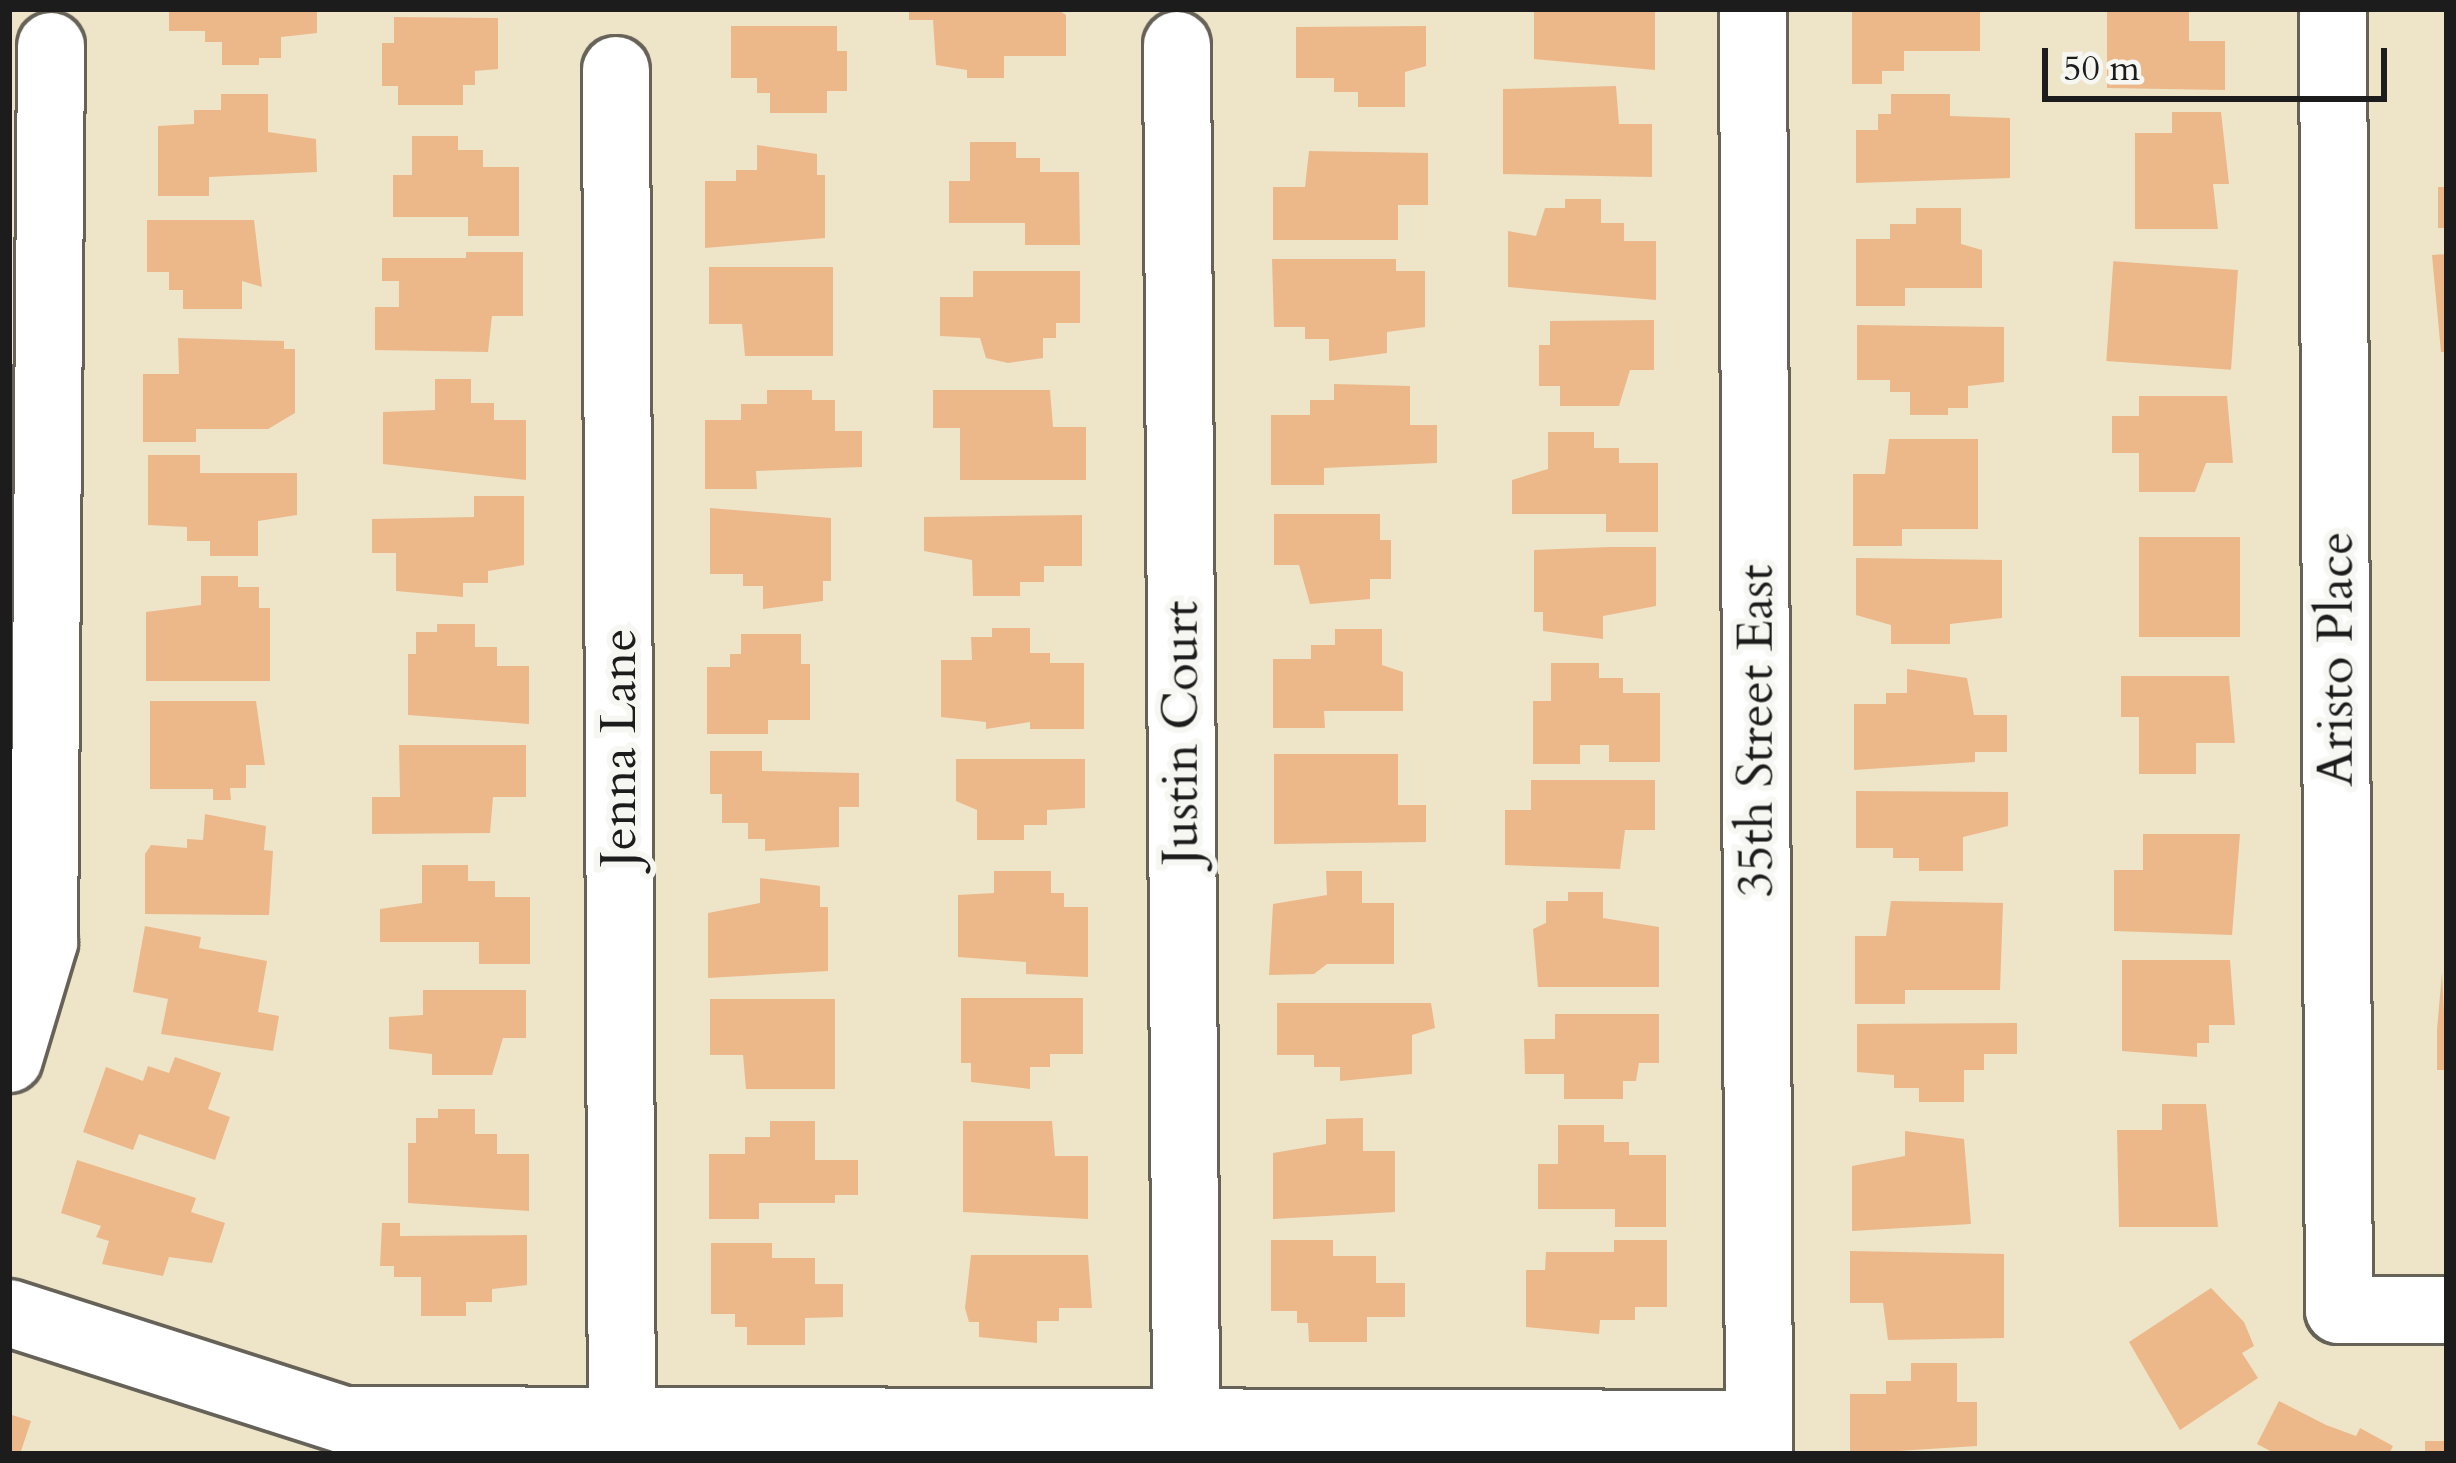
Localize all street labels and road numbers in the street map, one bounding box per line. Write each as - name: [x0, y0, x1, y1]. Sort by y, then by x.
- street label: Aristo Place: [2305, 531, 2367, 787]
- street label: 35th Street East: [1725, 564, 1787, 898]
- street label: Justin Court: [1150, 601, 1212, 865]
- street label: Jenna Lane: [588, 628, 650, 868]

